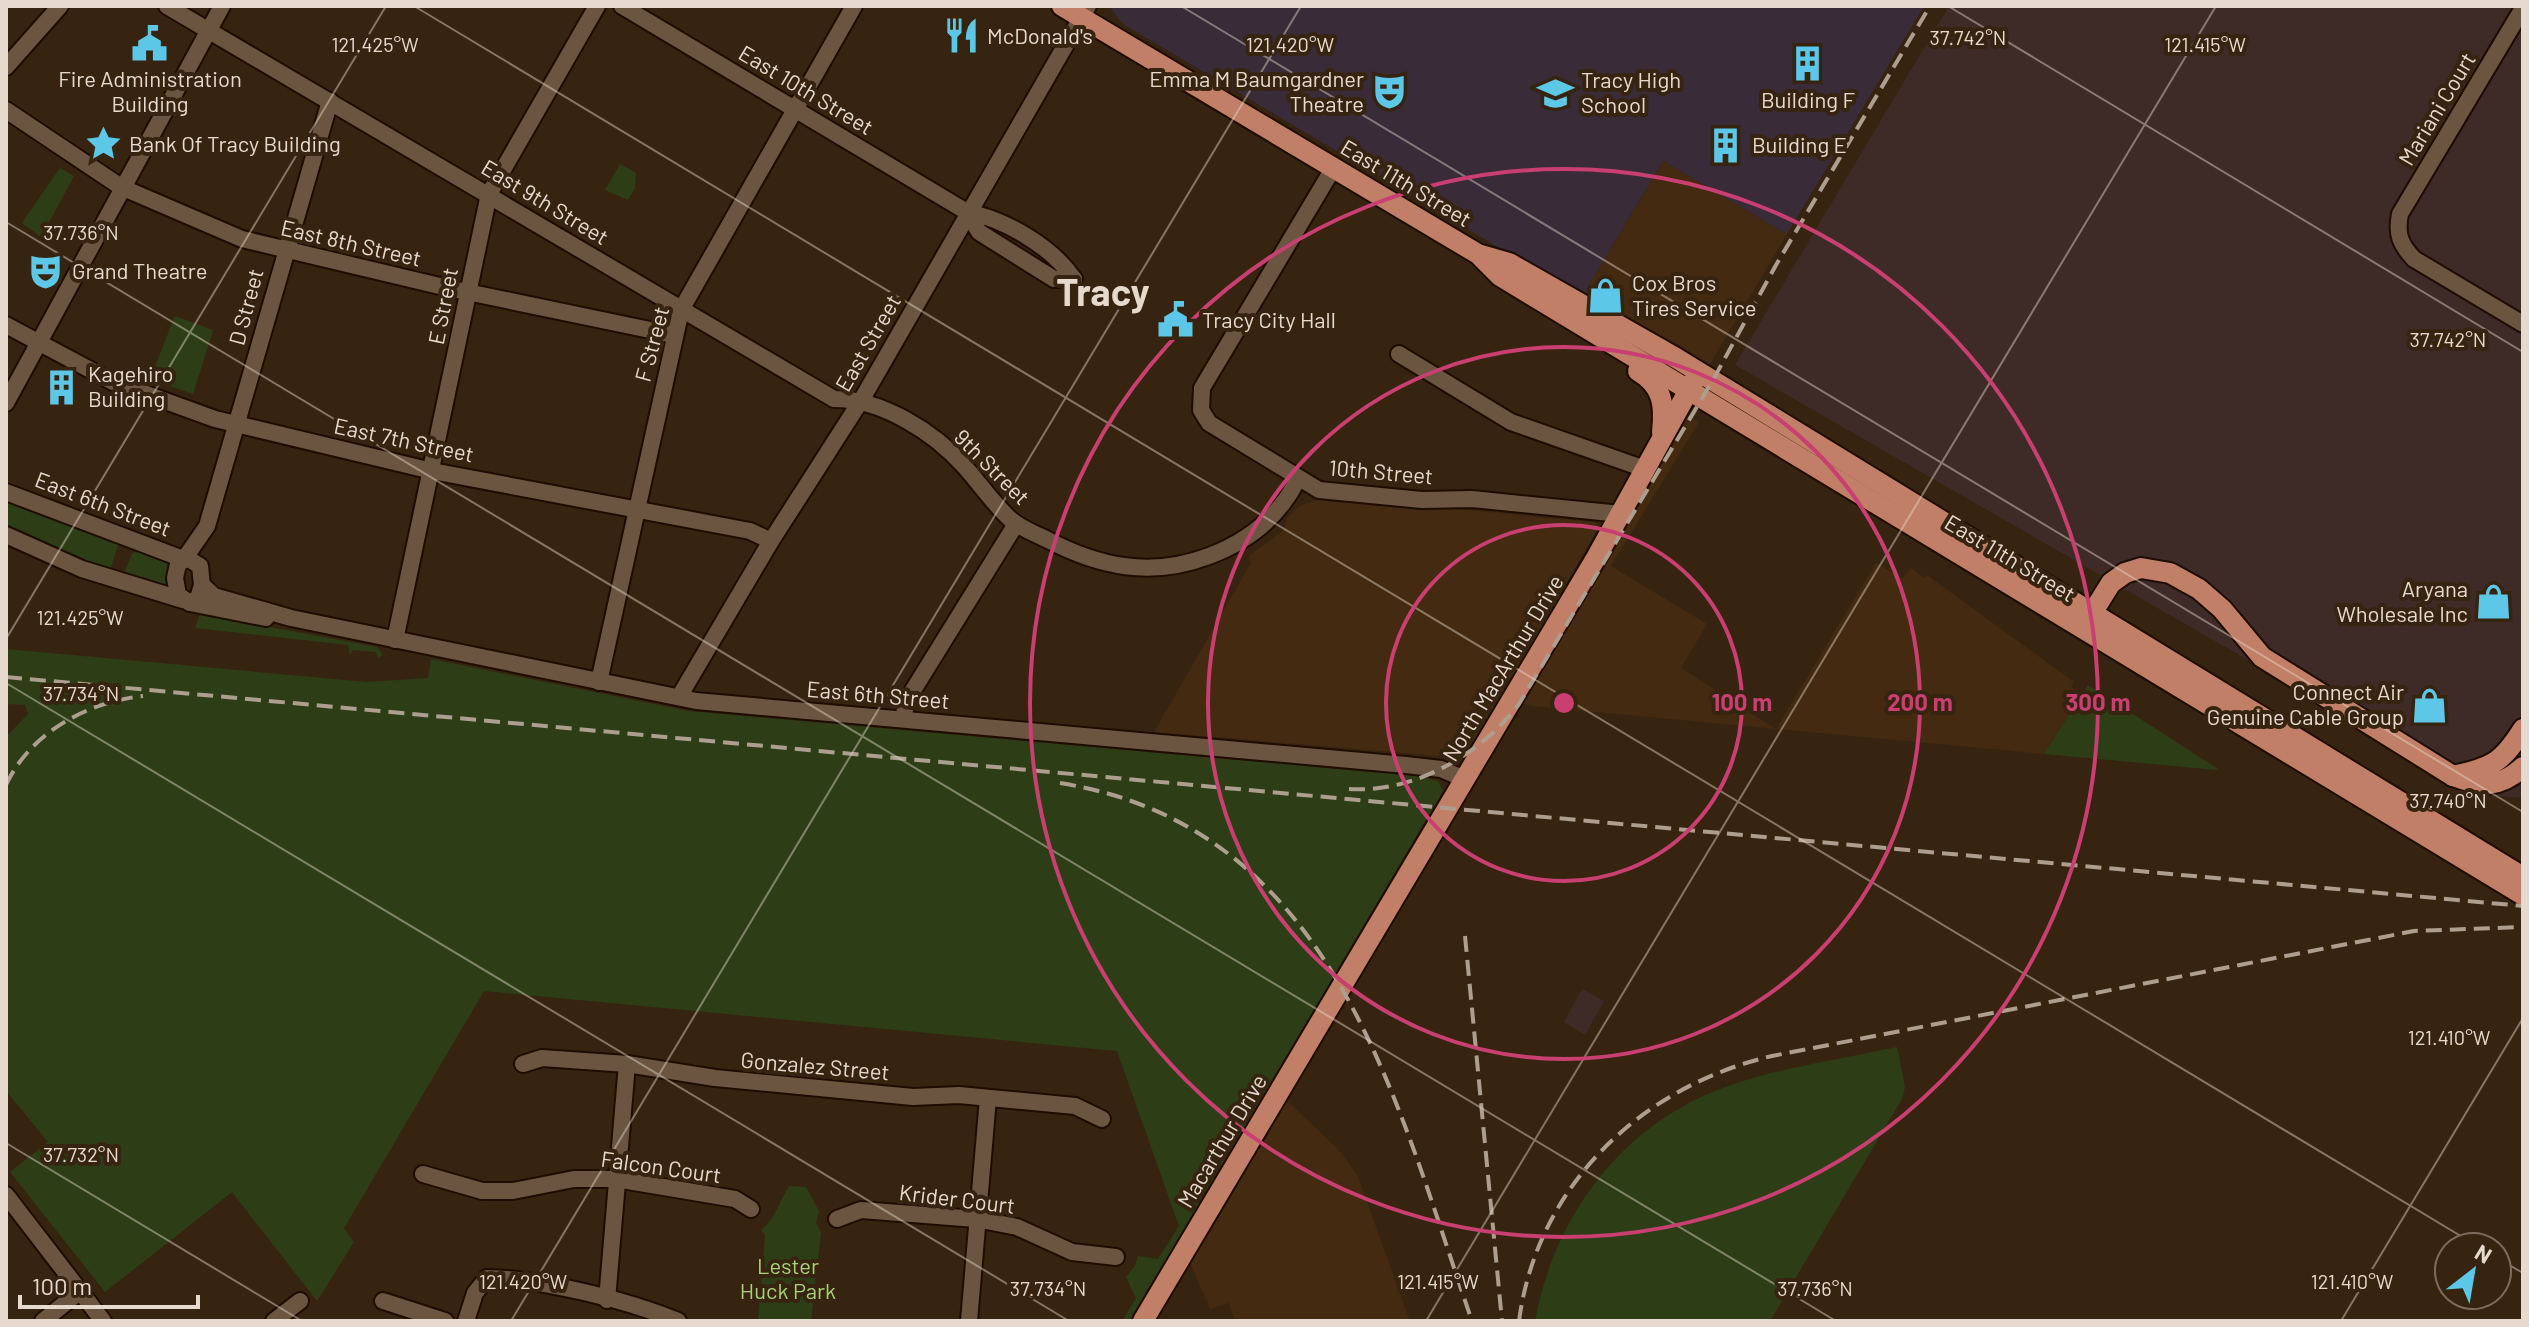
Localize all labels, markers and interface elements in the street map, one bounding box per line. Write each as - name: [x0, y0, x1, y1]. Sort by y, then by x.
- restaurant icon: McDonald's: [942, 17, 980, 55]
- place label: McDonald's: [987, 22, 1093, 48]
- public building icon: Fire Administration Building: [131, 24, 169, 62]
- text: 37.742°N: [1930, 25, 2006, 49]
- text: 121.425°W: [331, 32, 419, 56]
- text: 121.420°W: [1246, 32, 1335, 56]
- text: 121.415°W: [2164, 32, 2246, 56]
- street label: East 10th Street: [735, 39, 878, 139]
- building icon: Building F: [1789, 45, 1827, 83]
- street label: Mariani Court: [2392, 47, 2480, 170]
- place label: Fire Administration Building: [58, 65, 242, 116]
- place label: Emma M Baumgardner Theatre: [1149, 65, 1364, 116]
- place label: Tracy High School: [1581, 66, 1681, 117]
- theatre icon: Emma M Baumgardner Theatre: [1371, 73, 1409, 111]
- school or university icon: Tracy High School: [1536, 74, 1574, 112]
- place label: Building F: [1761, 86, 1856, 112]
- place icon: Bank Of Tracy Building: [84, 125, 122, 163]
- building icon: Building E: [1707, 126, 1745, 164]
- place label: Bank Of Tracy Building: [129, 130, 341, 156]
- place label: Building E: [1752, 131, 1847, 157]
- street label: East 11th Street: [1337, 133, 1476, 231]
- street label: East 9th Street: [477, 153, 614, 249]
- street label: East 8th Street: [278, 213, 424, 271]
- text: 37.736°N: [43, 220, 119, 244]
- theatre icon: Grand Theatre: [27, 252, 65, 290]
- place label: Grand Theatre: [72, 257, 207, 283]
- street label: E Street: [422, 265, 462, 346]
- street label: D Street: [222, 266, 268, 348]
- district label: Tracy: [1056, 268, 1150, 314]
- place label: Cox Bros Tires Service: [1632, 269, 1757, 320]
- shop icon: Cox Bros Tires Service: [1587, 277, 1625, 315]
- street label: East Street: [829, 289, 905, 396]
- public building icon: Tracy City Hall: [1157, 301, 1195, 339]
- street label: F Street: [629, 303, 674, 384]
- place label: Tracy City Hall: [1202, 306, 1336, 332]
- text: 37.742°N: [2410, 327, 2486, 351]
- place label: Kagehiro Building: [88, 360, 174, 411]
- building icon: Kagehiro Building: [43, 368, 81, 406]
- street label: East 7th Street: [332, 412, 476, 467]
- street label: 9th Street: [950, 423, 1036, 509]
- street label: 10th Street: [1328, 454, 1434, 489]
- street label: East 6th Street: [32, 465, 175, 541]
- street label: East 11th Street: [1941, 508, 2080, 606]
- street label: North MacArthur Drive: [1436, 570, 1568, 765]
- place label: Aryana Wholesale Inc: [2337, 575, 2468, 626]
- shop icon: Aryana Wholesale Inc: [2475, 583, 2513, 621]
- text: 121.425°W: [36, 605, 124, 629]
- street label: East 6th Street: [806, 675, 951, 713]
- place label: Connect Air Genuine Cable Group: [2207, 678, 2404, 729]
- text: 37.734°N: [43, 681, 119, 705]
- shop icon: Connect Air Genuine Cable Group: [2411, 686, 2449, 724]
- text: 100 m: [1712, 687, 1772, 716]
- text: 200 m: [1887, 687, 1953, 716]
- text: 300 m: [2065, 687, 2131, 716]
- centre of rings: [1550, 689, 1578, 717]
- text: 37.740°N: [2409, 788, 2487, 812]
- text: 121.410°W: [2408, 1025, 2491, 1049]
- street label: Gonzalez Street: [740, 1046, 891, 1084]
- street label: Macarthur Drive: [1171, 1069, 1271, 1212]
- text: 37.732°N: [43, 1142, 119, 1166]
- street label: Falcon Court: [599, 1145, 723, 1187]
- street label: Krider Court: [898, 1178, 1017, 1218]
- north arrow: [2433, 1231, 2513, 1311]
- text: N: [2471, 1238, 2497, 1268]
- park label: Lester Huck Park: [740, 1252, 836, 1303]
- scale bar: [20, 1259, 198, 1309]
- text: 121.420°W: [479, 1269, 568, 1293]
- text: 121.415°W: [1397, 1269, 1479, 1293]
- text: 121.410°W: [2311, 1269, 2394, 1293]
- text: 100 m: [32, 1271, 92, 1300]
- text: 37.734°N: [1010, 1276, 1086, 1300]
- text: 37.736°N: [1777, 1276, 1853, 1300]

